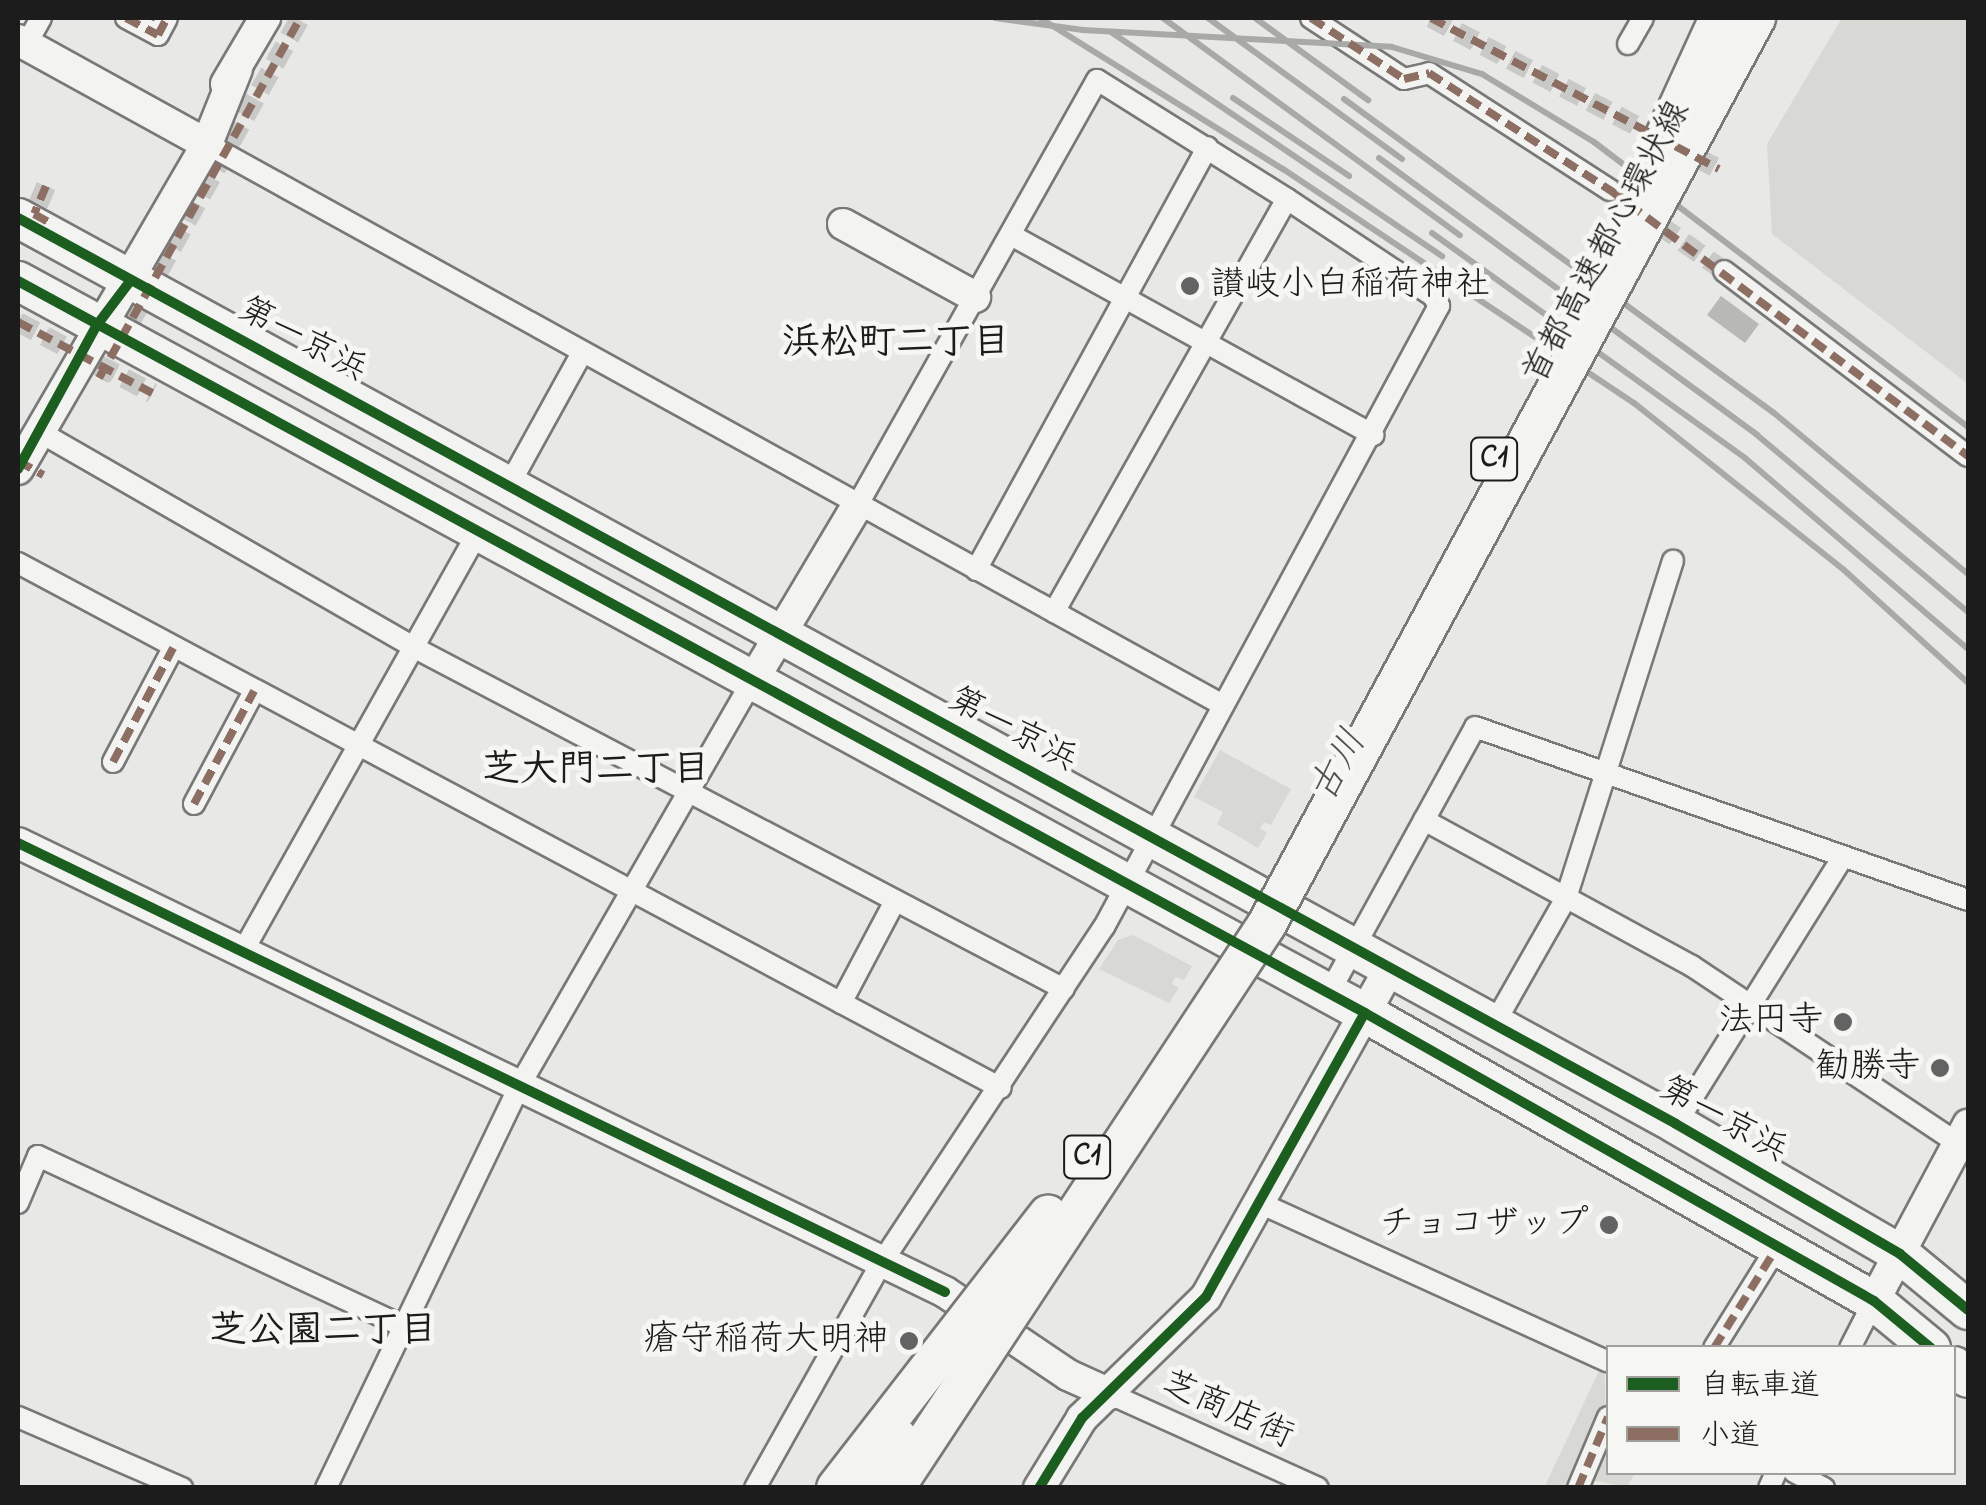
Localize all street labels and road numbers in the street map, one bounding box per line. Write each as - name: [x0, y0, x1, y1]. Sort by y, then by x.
- street label: 首都高速都心環状線: [1516, 94, 1700, 392]
- street label: 第一京浜: [230, 290, 374, 392]
- road number: C1: [1469, 432, 1519, 486]
- street label: 第一京浜: [940, 680, 1084, 782]
- street label: 第一京浜: [1652, 1069, 1794, 1173]
- road number: C1: [1062, 1130, 1112, 1184]
- street label: 芝商店街: [1155, 1363, 1299, 1459]

